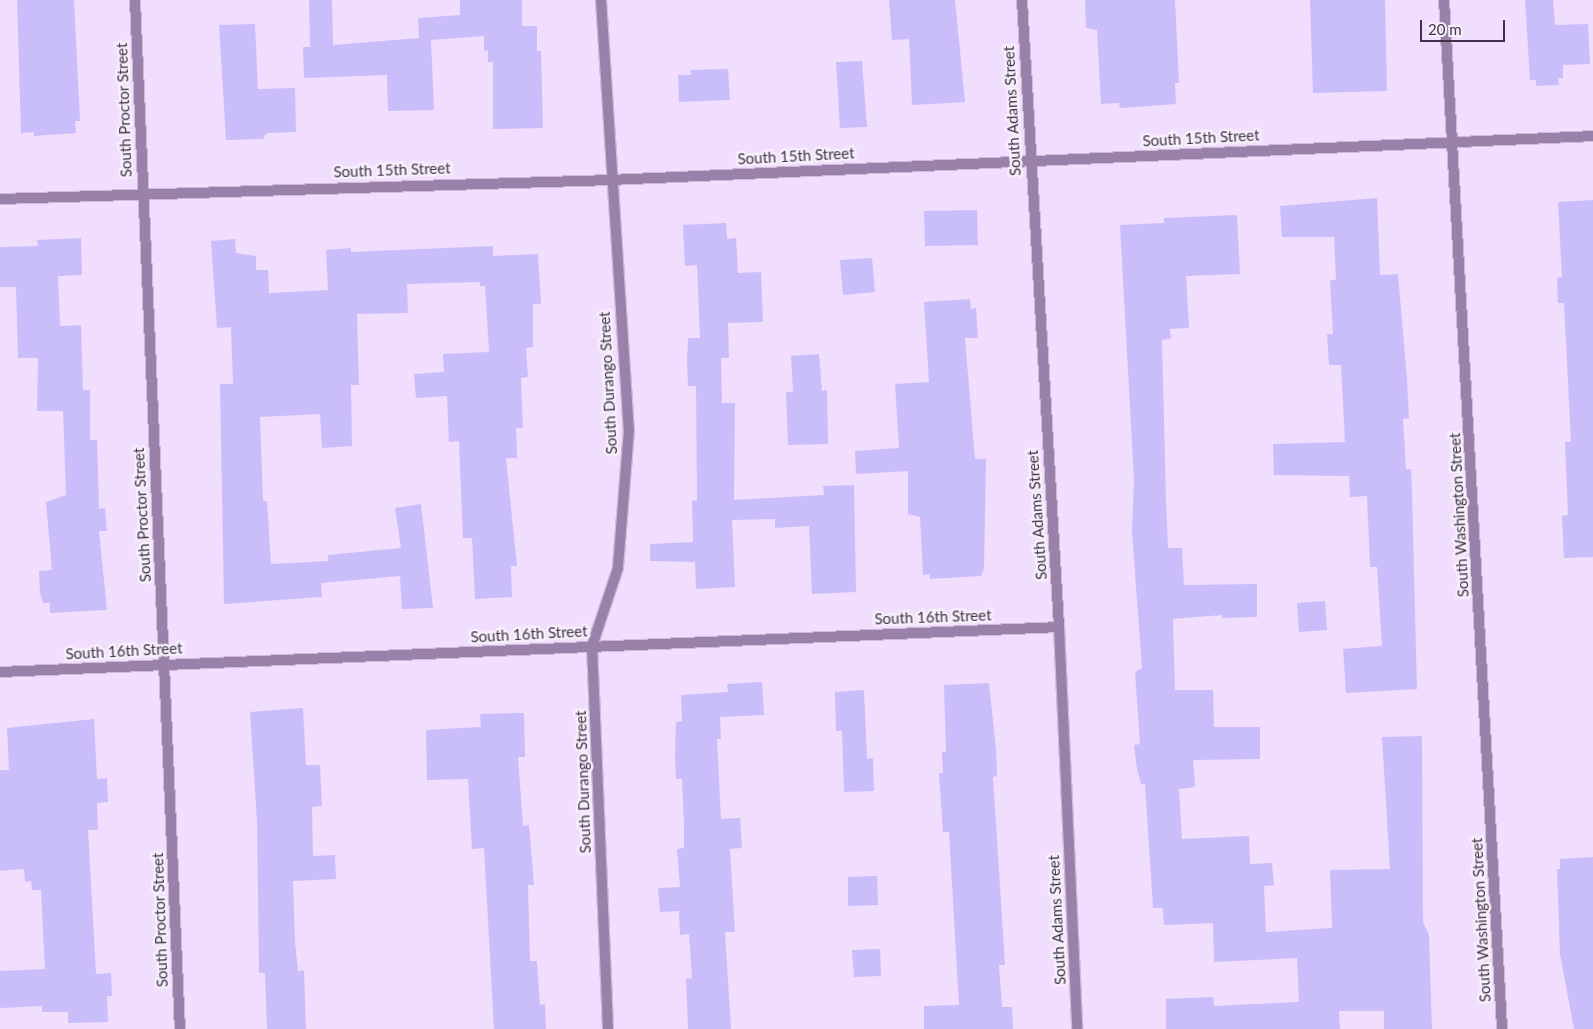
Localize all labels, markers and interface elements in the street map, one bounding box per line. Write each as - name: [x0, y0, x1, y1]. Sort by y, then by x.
- scale bar: [1423, 10, 1508, 42]
- text: 20 m: [1428, 20, 1462, 38]
- street label: South Proctor Street: [113, 42, 135, 178]
- street label: South Adams Street: [1000, 45, 1024, 177]
- street label: South 15th Street: [1142, 126, 1260, 150]
- street label: South 15th Street: [737, 144, 855, 168]
- street label: South 15th Street: [333, 159, 451, 181]
- street label: South Durango Street: [595, 311, 621, 455]
- street label: South Washington Street: [1446, 432, 1472, 598]
- street label: South Proctor Street: [129, 447, 155, 583]
- street label: South Adams Street: [1023, 449, 1051, 581]
- street label: South 16th Street: [874, 606, 992, 628]
- street label: South 16th Street: [470, 622, 588, 646]
- street label: South 16th Street: [65, 639, 183, 663]
- street label: South Durango Street: [572, 710, 594, 854]
- street label: South Washington Street: [1468, 837, 1494, 1003]
- street label: South Proctor Street: [149, 852, 171, 988]
- street label: South Adams Street: [1045, 854, 1069, 986]

